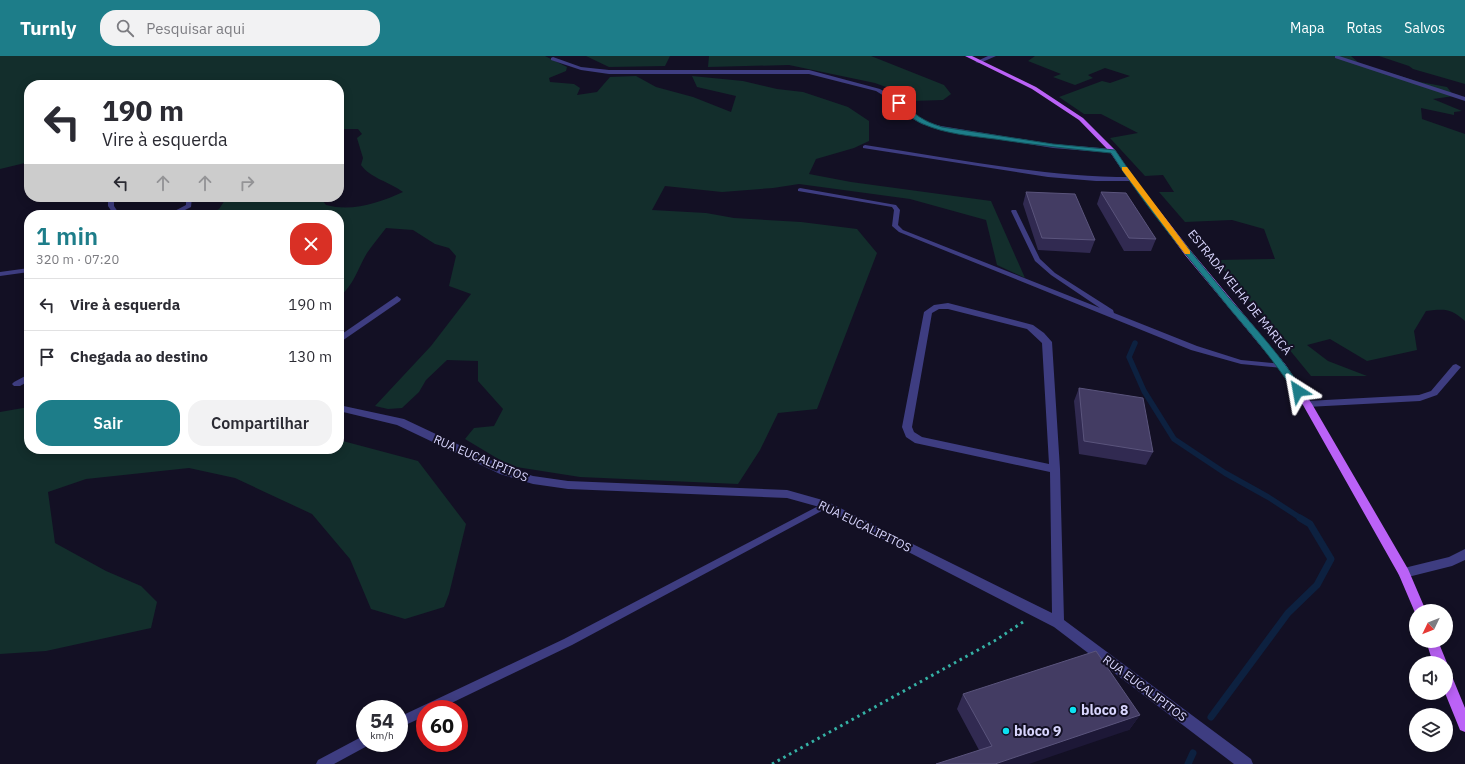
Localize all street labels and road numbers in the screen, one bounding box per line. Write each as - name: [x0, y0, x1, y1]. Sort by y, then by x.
- street label: ESTRADA VELHA DE MARICÁ: [1185, 226, 1295, 358]
- street label: RUA EUCALIPITOS: [431, 431, 531, 485]
- street label: RUA EUCALIPITOS: [816, 497, 914, 555]
- street label: RUA EUCALIPITOS: [1100, 652, 1190, 724]

